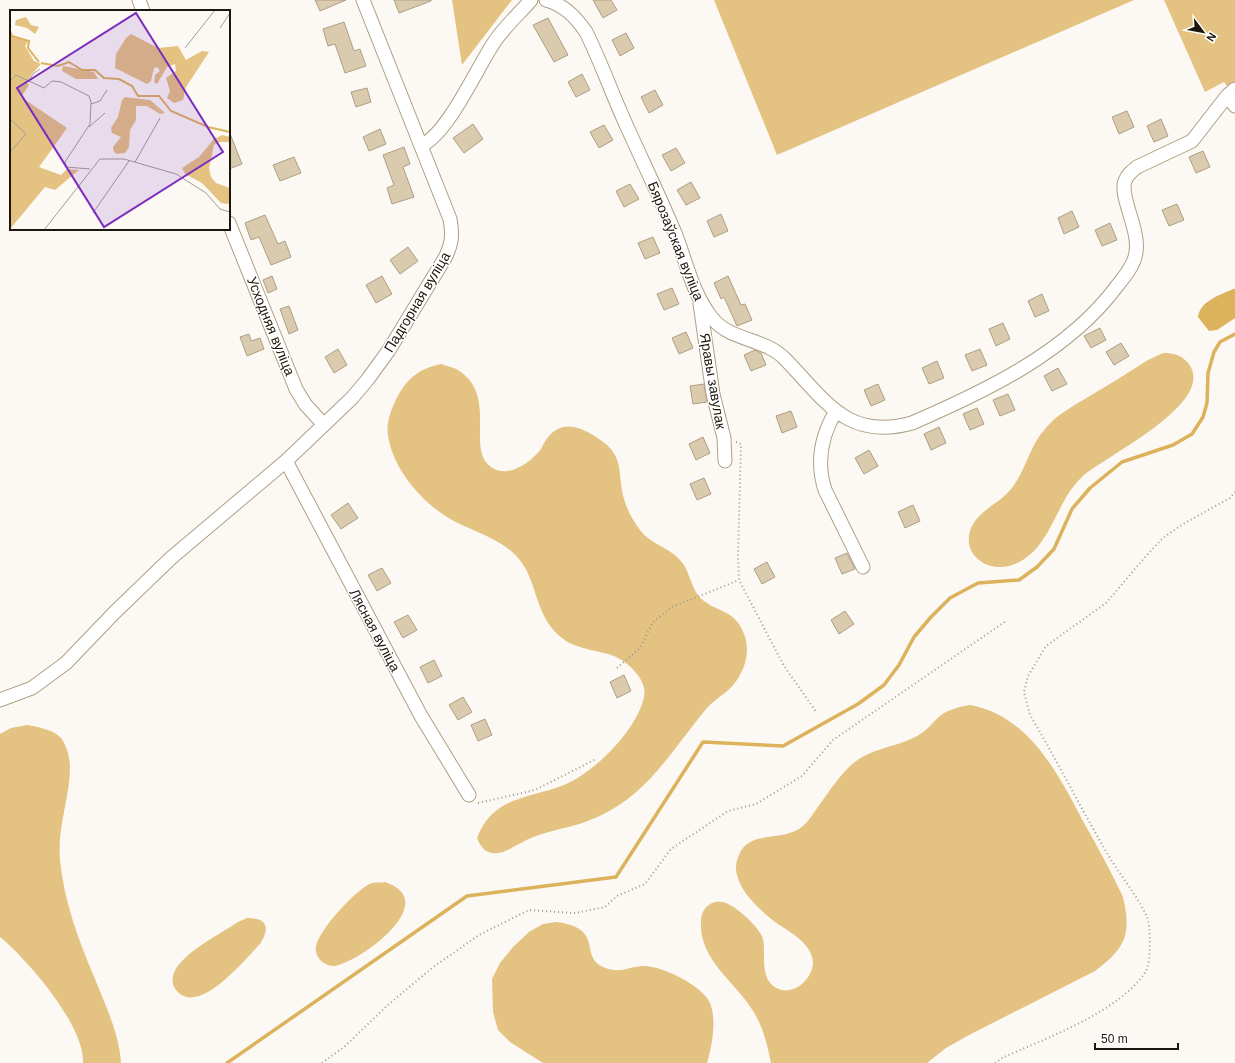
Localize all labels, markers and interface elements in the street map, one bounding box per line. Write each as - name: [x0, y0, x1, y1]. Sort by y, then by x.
- inset map: [10, 10, 230, 230]
- north arrow: [1183, 12, 1223, 52]
- text: N: [1204, 31, 1219, 44]
- street label: Бярозаўская вуліца: [645, 179, 707, 303]
- street label: Падгорная вуліца: [381, 249, 453, 355]
- street label: Усходняя вуліца: [244, 274, 298, 378]
- street label: Яравы завулак: [697, 332, 729, 431]
- street label: Лясная вуліца: [346, 586, 404, 674]
- scale bar: [1095, 1025, 1178, 1051]
- text: 50 m: [1101, 1032, 1128, 1046]

